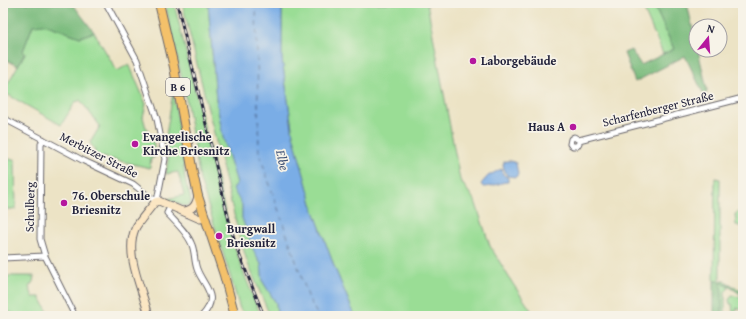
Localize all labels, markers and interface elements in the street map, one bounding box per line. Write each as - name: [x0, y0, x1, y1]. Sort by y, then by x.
- north arrow: [688, 18, 728, 58]
- text: N: [705, 20, 717, 37]
- place label: Laborgebäude: [481, 52, 557, 69]
- marker: Laborgebäude: [468, 56, 478, 66]
- road number: B 6: [166, 78, 190, 96]
- street label: Scharfenberger Straße: [601, 86, 716, 131]
- place label: Haus A: [528, 118, 565, 135]
- marker: Haus A: [568, 122, 578, 132]
- street label: Merbitzer Straße: [57, 127, 142, 182]
- place label: Evangelische Kirche Briesnitz: [143, 128, 230, 159]
- marker: Evangelische Kirche Briesnitz: [130, 139, 140, 149]
- water label: Elbe: [271, 147, 294, 172]
- street label: Schulberg: [21, 182, 38, 232]
- place label: 76. Oberschule Briesnitz: [72, 187, 150, 218]
- marker: 76. Oberschule Briesnitz: [59, 198, 69, 208]
- place label: Burgwall Briesnitz: [227, 220, 276, 251]
- marker: Burgwall Briesnitz: [214, 231, 224, 241]

